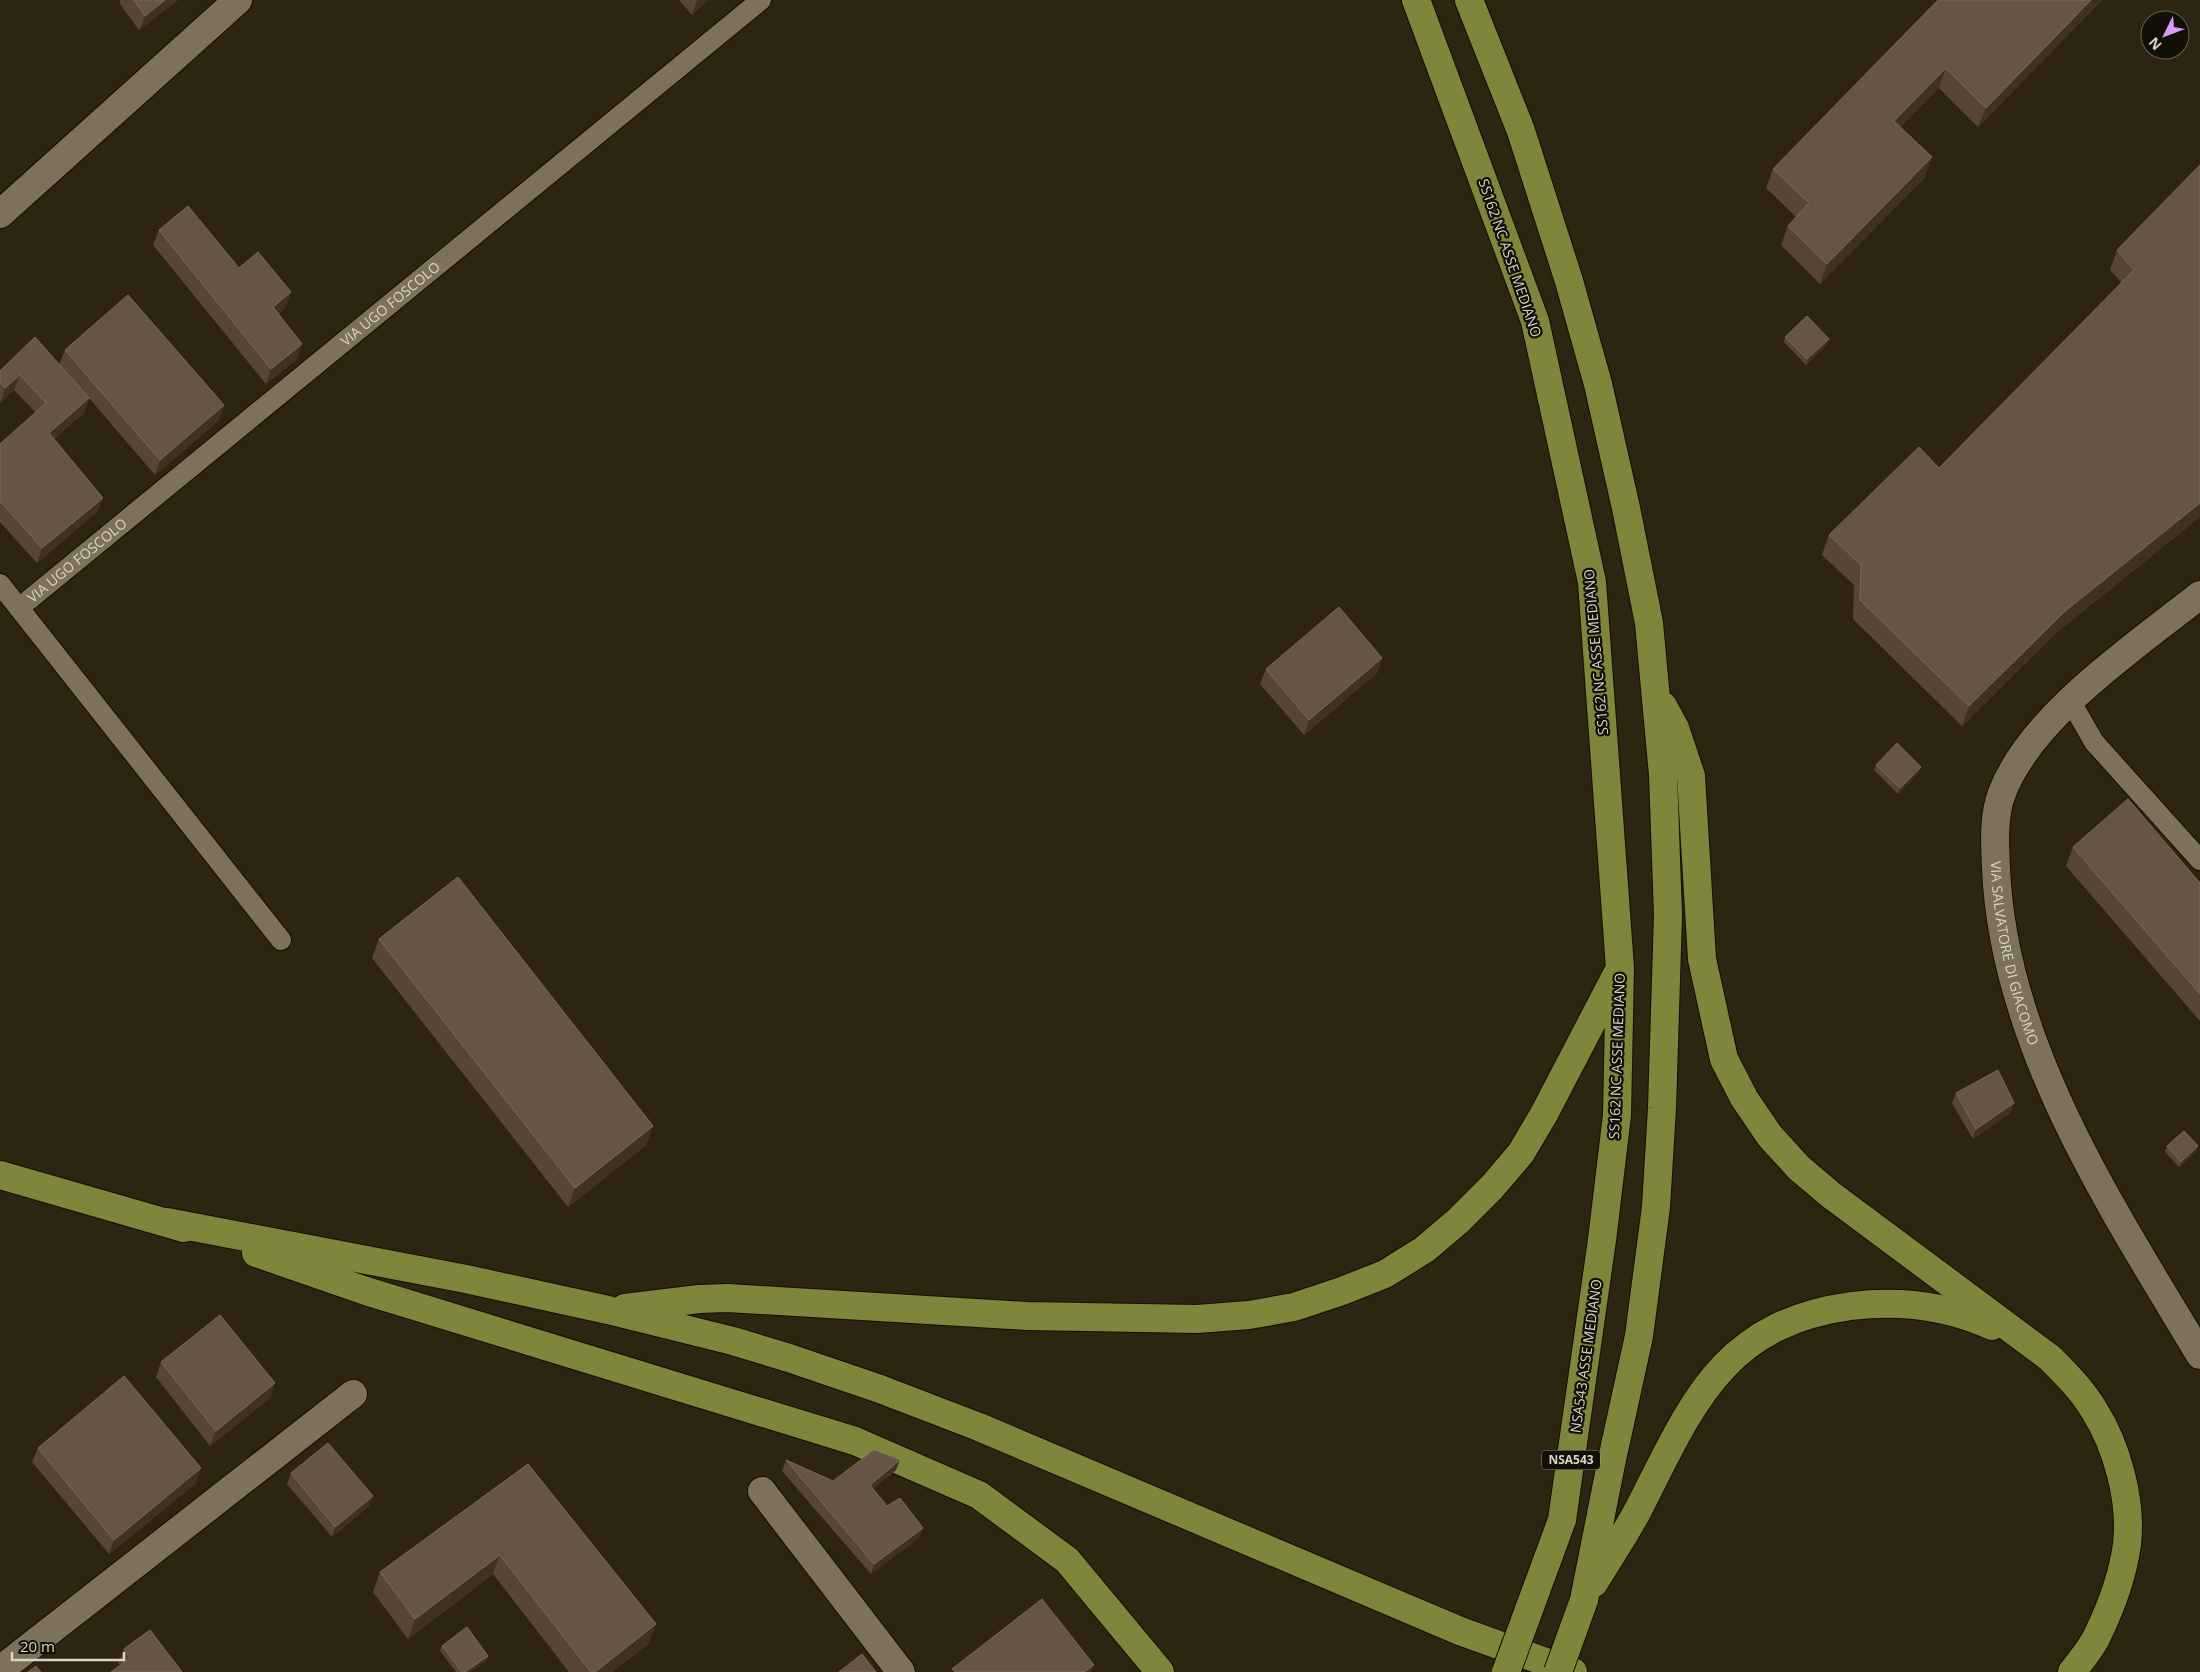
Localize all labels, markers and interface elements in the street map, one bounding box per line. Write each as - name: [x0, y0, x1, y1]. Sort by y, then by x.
- north arrow: [2140, 10, 2190, 60]
- text: N: [2144, 33, 2166, 55]
- street label: SS162 NC ASSE MEDIANO: [1474, 176, 1547, 340]
- street label: VIA UGO FOSCOLO: [336, 257, 444, 350]
- street label: VIA UGO FOSCOLO: [23, 514, 131, 607]
- street label: SS162 NC ASSE MEDIANO: [1579, 568, 1612, 736]
- street label: VIA SALVATORE DI GIACOMO: [1987, 860, 2044, 1048]
- street label: SS162 NC ASSE MEDIANO: [1604, 972, 1629, 1139]
- street label: NSA543 ASSE MEDIANO: [1565, 1278, 1606, 1434]
- road number: NSA543: [1542, 1450, 1600, 1470]
- scale bar: [12, 1630, 125, 1662]
- text: 20 m: [20, 1636, 55, 1656]

